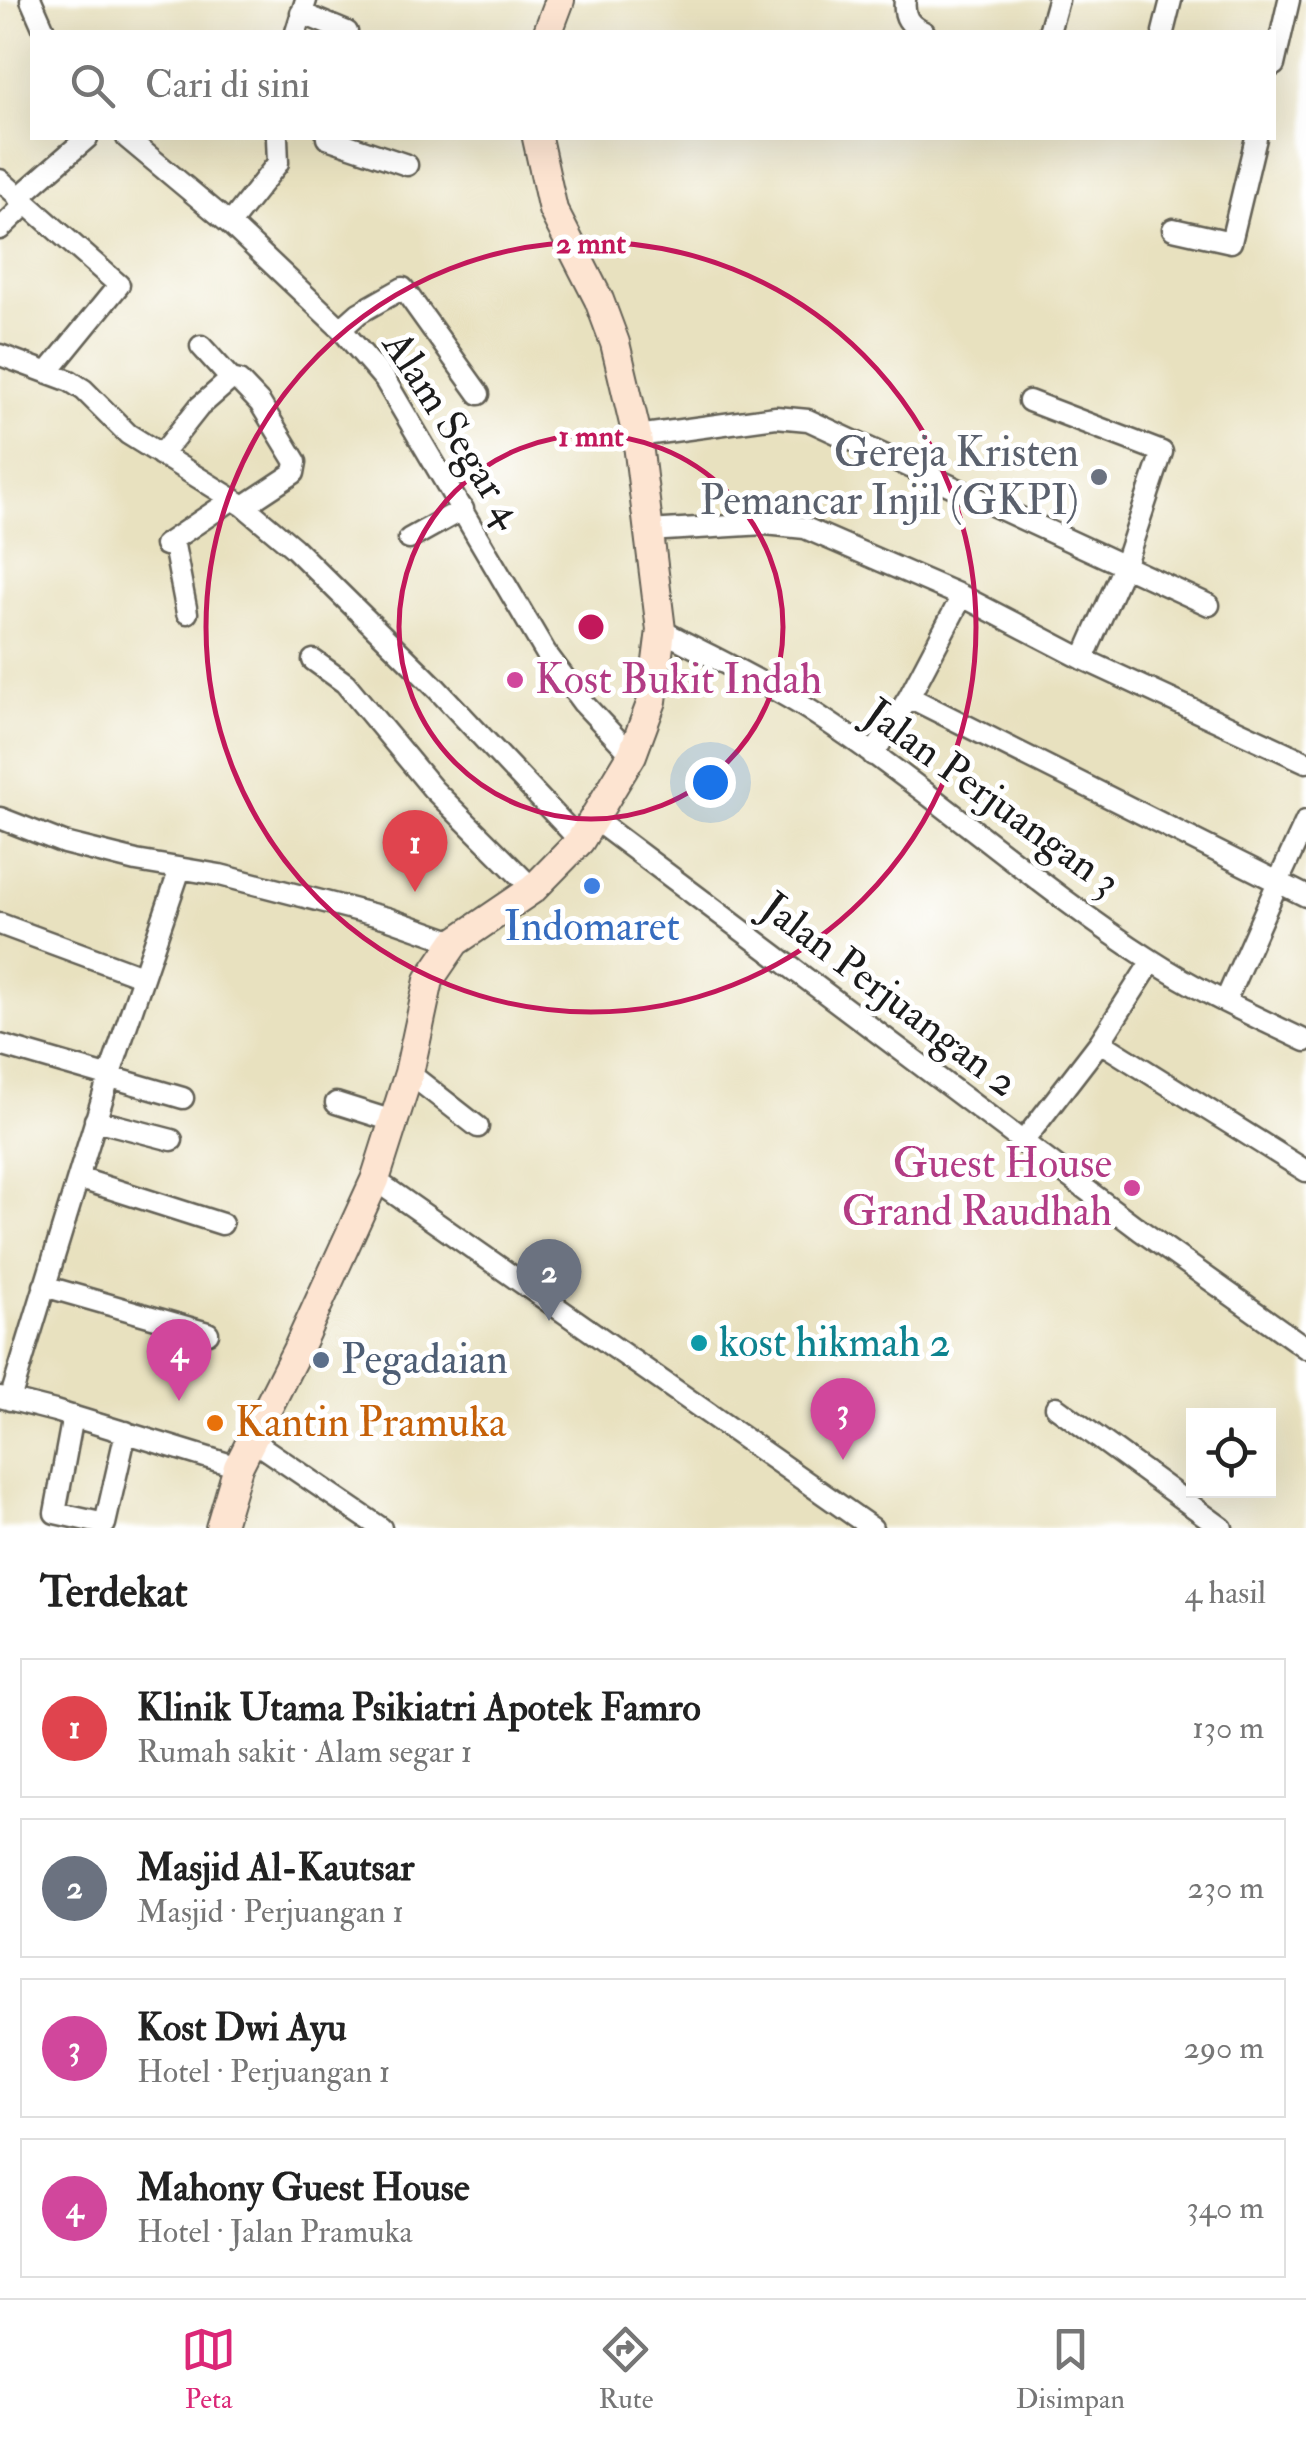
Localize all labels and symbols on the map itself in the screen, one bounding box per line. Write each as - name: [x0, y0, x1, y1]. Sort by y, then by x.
- text: 2 mnt: [556, 225, 626, 262]
- street label: Alam Segar 4: [370, 321, 537, 538]
- text: 1 mnt: [558, 418, 624, 455]
- place label: Gereja Kristen Pemancar Injil (GKPI): [700, 427, 1079, 527]
- marker: Gereja Kristen Pemancar Injil (GKPI): [1088, 466, 1110, 488]
- centre of rings: [573, 609, 609, 645]
- place label: Kost Bukit Indah: [535, 654, 822, 706]
- marker: Kost Bukit Indah: [504, 669, 526, 691]
- street label: Jalan Perjuangan 3: [853, 687, 1130, 908]
- your location: [685, 757, 736, 808]
- pin: 1: [382, 810, 448, 892]
- marker: Indomaret: [581, 875, 603, 897]
- street label: Jalan Perjuangan 2: [749, 881, 1028, 1109]
- place label: Indomaret: [504, 901, 680, 953]
- place label: Guest House Grand Raudhah: [842, 1138, 1112, 1238]
- marker: Guest House Grand Raudhah: [1121, 1177, 1143, 1199]
- pin: 2: [516, 1238, 582, 1321]
- place label: kost hikmah 2: [719, 1317, 951, 1369]
- pin: 4: [146, 1318, 212, 1401]
- marker: kost hikmah 2: [688, 1332, 710, 1354]
- place label: Pegadaian: [341, 1334, 508, 1386]
- marker: Pegadaian: [310, 1349, 332, 1371]
- pin: 3: [810, 1378, 876, 1460]
- place label: Kantin Pramuka: [235, 1397, 507, 1449]
- marker: Kantin Pramuka: [204, 1412, 226, 1434]

